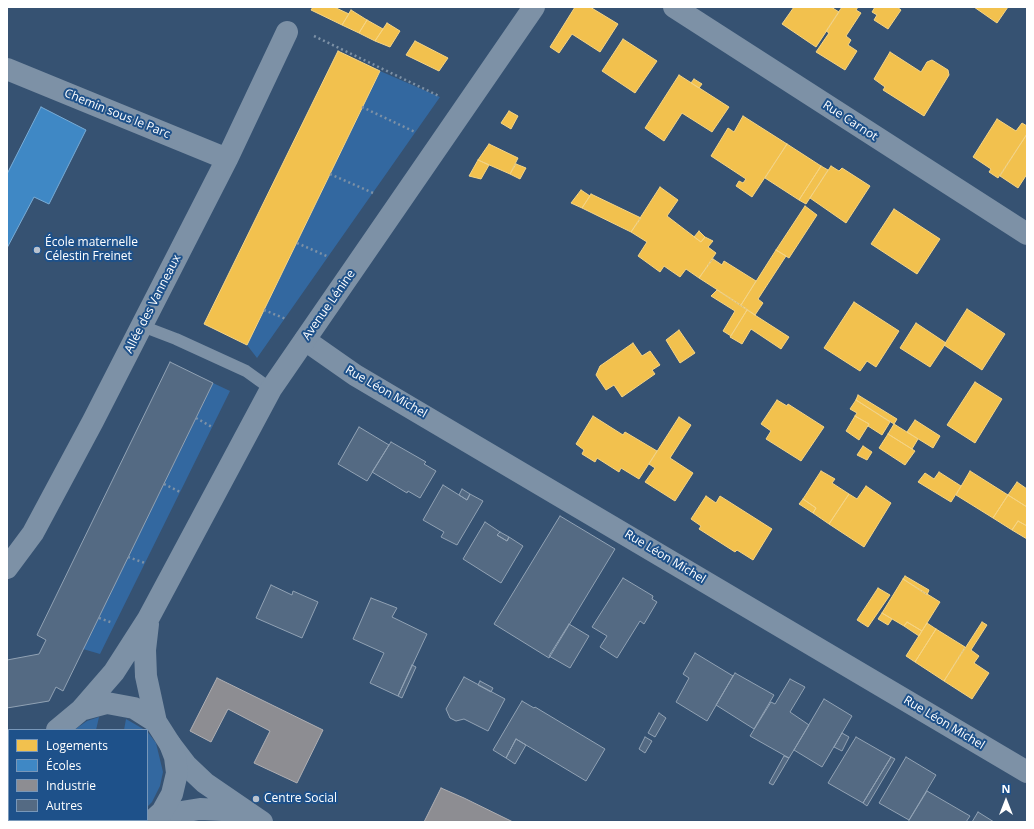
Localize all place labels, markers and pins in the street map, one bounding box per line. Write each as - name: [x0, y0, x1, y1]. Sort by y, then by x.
- place label: École maternelle Célestin Freinet: [45, 236, 138, 264]
- marker: École maternelle Célestin Freinet: [32, 245, 42, 255]
- place label: Centre Social: [264, 792, 337, 806]
- marker: Centre Social: [251, 794, 261, 804]

